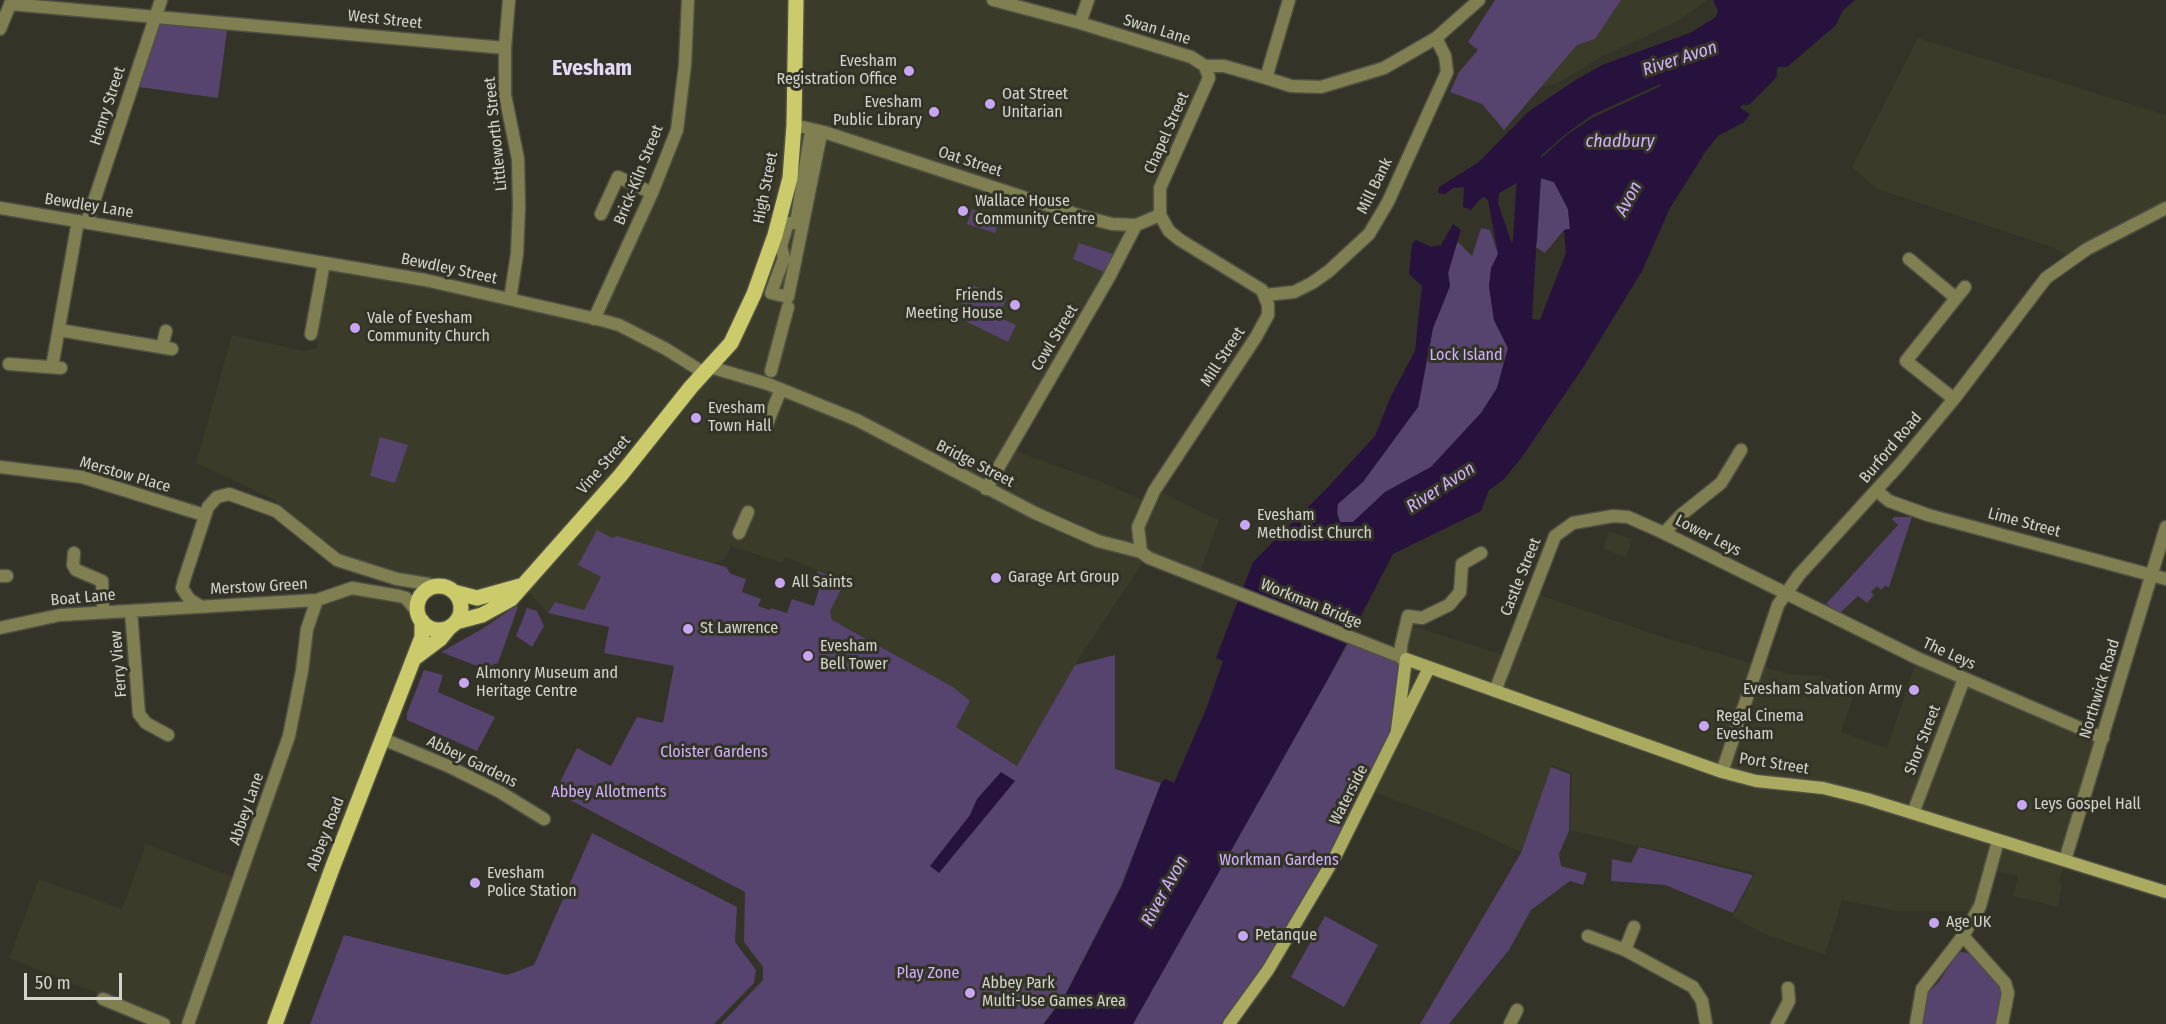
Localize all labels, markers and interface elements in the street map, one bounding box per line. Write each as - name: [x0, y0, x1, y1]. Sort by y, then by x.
- street label: West Street: [347, 7, 423, 33]
- street label: Swan Lane: [1121, 11, 1193, 49]
- water label: River Avon: [1640, 37, 1720, 81]
- place label: Evesham Registration Office: [776, 52, 897, 90]
- district label: Evesham: [552, 56, 632, 82]
- street label: Henry Street: [86, 64, 130, 148]
- marker: Evesham Registration Office: [902, 64, 916, 78]
- street label: Littleworth Street: [480, 76, 512, 192]
- place label: Oat Street Unitarian: [1002, 85, 1068, 123]
- street label: Chapel Street: [1140, 89, 1194, 177]
- place label: Evesham Public Library: [833, 93, 922, 131]
- marker: Oat Street Unitarian: [983, 97, 997, 111]
- marker: Evesham Public Library: [927, 105, 941, 119]
- street label: Brick-Kiln Street: [610, 122, 668, 228]
- water label: chadbury: [1585, 131, 1655, 153]
- street label: Oat Street: [936, 143, 1004, 181]
- street label: High Street: [750, 150, 782, 226]
- street label: Mill Bank: [1353, 155, 1397, 217]
- water label: Avon: [1611, 178, 1647, 220]
- street label: Bewdley Lane: [43, 189, 135, 223]
- place label: Wallace House Community Centre: [975, 192, 1095, 230]
- marker: Wallace House Community Centre: [956, 204, 970, 218]
- street label: Bewdley Street: [399, 249, 499, 289]
- place label: Friends Meeting House: [906, 286, 1003, 324]
- marker: Friends Meeting House: [1008, 298, 1022, 312]
- street label: Cowl Street: [1028, 301, 1082, 375]
- place label: Vale of Evesham Community Church: [367, 309, 490, 347]
- marker: Vale of Evesham Community Church: [348, 321, 362, 335]
- street label: Mill Street: [1197, 324, 1249, 390]
- park label: Lock Island: [1429, 346, 1503, 366]
- place label: Evesham Town Hall: [708, 399, 771, 437]
- street label: Burford Road: [1856, 409, 1926, 487]
- marker: Evesham Town Hall: [689, 411, 703, 425]
- street label: Vine Street: [573, 432, 635, 498]
- street label: Bridge Street: [933, 436, 1017, 492]
- street label: Merstow Place: [77, 453, 173, 497]
- water label: River Avon: [1403, 458, 1479, 518]
- street label: Lime Street: [1986, 504, 2062, 542]
- place label: Evesham Methodist Church: [1257, 506, 1372, 544]
- street label: Lower Leys: [1672, 511, 1744, 561]
- marker: Evesham Methodist Church: [1238, 518, 1252, 532]
- street label: Castle Street: [1497, 535, 1545, 619]
- place label: Garage Art Group: [1008, 568, 1119, 588]
- marker: Garage Art Group: [989, 571, 1003, 585]
- place label: All Saints: [792, 573, 853, 593]
- street label: Merstow Green: [210, 575, 308, 599]
- street label: Workman Bridge: [1257, 575, 1365, 633]
- marker: All Saints: [773, 576, 787, 590]
- street label: Boat Lane: [50, 586, 116, 610]
- place label: St Lawrence: [700, 619, 778, 639]
- marker: St Lawrence: [681, 622, 695, 636]
- street label: Ferry View: [107, 630, 131, 698]
- street label: The Leys: [1920, 634, 1978, 674]
- place label: Evesham Bell Tower: [820, 637, 888, 675]
- street label: Northwick Road: [2076, 637, 2124, 741]
- marker: Evesham Bell Tower: [801, 649, 815, 663]
- place label: Almonry Museum and Heritage Centre: [476, 664, 618, 702]
- marker: Almonry Museum and Heritage Centre: [457, 676, 471, 690]
- place label: Evesham Salvation Army: [1743, 680, 1902, 700]
- marker: Evesham Salvation Army: [1907, 683, 1921, 697]
- street label: Shor Street: [1901, 702, 1945, 778]
- place label: Regal Cinema Evesham: [1716, 707, 1804, 745]
- marker: Regal Cinema Evesham: [1697, 719, 1711, 733]
- street label: Abbey Gardens: [424, 732, 520, 792]
- park label: Cloister Gardens: [660, 743, 768, 763]
- street label: Port Street: [1738, 749, 1810, 779]
- street label: Waterside: [1326, 762, 1372, 828]
- street label: Abbey Lane: [226, 770, 268, 848]
- park label: Abbey Allotments: [551, 783, 667, 803]
- street label: Abbey Road: [303, 794, 349, 874]
- place label: Leys Gospel Hall: [2034, 795, 2141, 815]
- marker: Leys Gospel Hall: [2015, 798, 2029, 812]
- park label: Workman Gardens: [1219, 851, 1339, 871]
- water label: River Avon: [1137, 852, 1193, 930]
- place label: Evesham Police Station: [487, 864, 577, 902]
- marker: Evesham Police Station: [468, 876, 482, 890]
- place label: Age UK: [1946, 913, 1991, 933]
- marker: Age UK: [1927, 916, 1941, 930]
- place label: Petanque: [1255, 926, 1317, 946]
- marker: Petanque: [1236, 929, 1250, 943]
- scale bar: [27, 961, 124, 999]
- park label: Play Zone: [897, 964, 959, 984]
- text: 50 m: [35, 972, 71, 994]
- place label: Abbey Park Multi-Use Games Area: [982, 974, 1126, 1012]
- marker: Abbey Park Multi-Use Games Area: [963, 986, 977, 1000]

